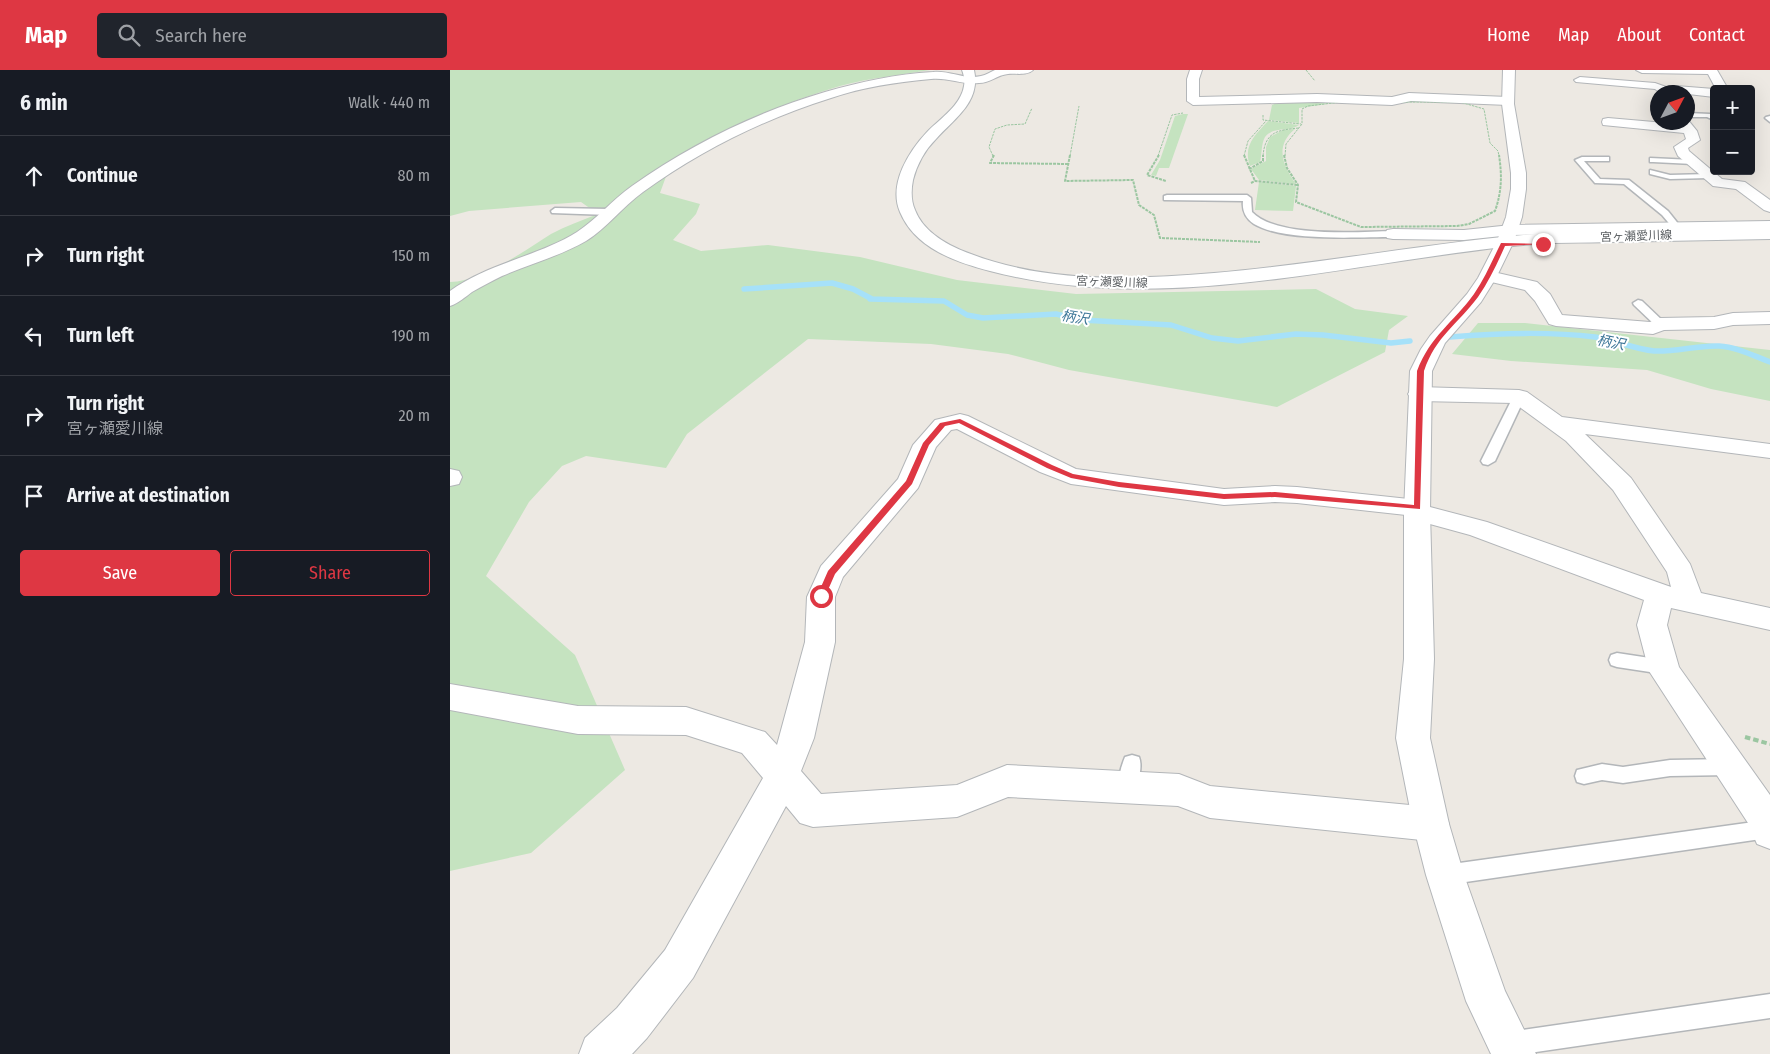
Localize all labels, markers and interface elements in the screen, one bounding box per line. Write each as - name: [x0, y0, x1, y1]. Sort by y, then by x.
- search box: [97, 13, 447, 58]
- text: Map: [25, 21, 67, 49]
- icon: search: [115, 21, 143, 49]
- text: Search here: [155, 24, 247, 47]
- text: Home: [1487, 24, 1530, 46]
- text: Map: [1558, 24, 1589, 46]
- text: About: [1617, 24, 1661, 46]
- text: Contact: [1689, 24, 1745, 46]
- north arrow: [1650, 85, 1695, 130]
- map controls: [1710, 85, 1755, 175]
- button: +: [1710, 85, 1755, 130]
- text: 6 min: [20, 90, 68, 116]
- text: Walk · 440 m: [348, 93, 430, 112]
- button: −: [1710, 130, 1755, 175]
- icon: ahead: [20, 162, 48, 190]
- text: Continue: [67, 164, 138, 187]
- text: 80 m: [398, 166, 430, 185]
- street label: 宮ヶ瀬愛川線: [1600, 228, 1672, 244]
- route end: [1532, 233, 1555, 256]
- icon: right: [20, 242, 48, 270]
- text: Turn right: [67, 244, 144, 267]
- text: 150 m: [392, 246, 430, 265]
- street label: 宮ヶ瀬愛川線: [1076, 274, 1148, 290]
- water label: 柄沢: [1060, 307, 1092, 328]
- icon: left: [20, 322, 48, 350]
- text: Turn left: [67, 324, 134, 347]
- text: 190 m: [392, 326, 430, 345]
- water label: 柄沢: [1596, 331, 1628, 354]
- text: Turn right: [67, 392, 144, 415]
- icon: right: [20, 402, 48, 430]
- text: 20 m: [399, 406, 430, 425]
- text: 宮ヶ瀬愛川線: [67, 419, 163, 438]
- icon: arrive: [20, 482, 48, 510]
- text: Arrive at destination: [67, 484, 230, 507]
- button: Save: [20, 550, 220, 596]
- button: Share: [230, 550, 430, 596]
- route start: [810, 585, 833, 608]

